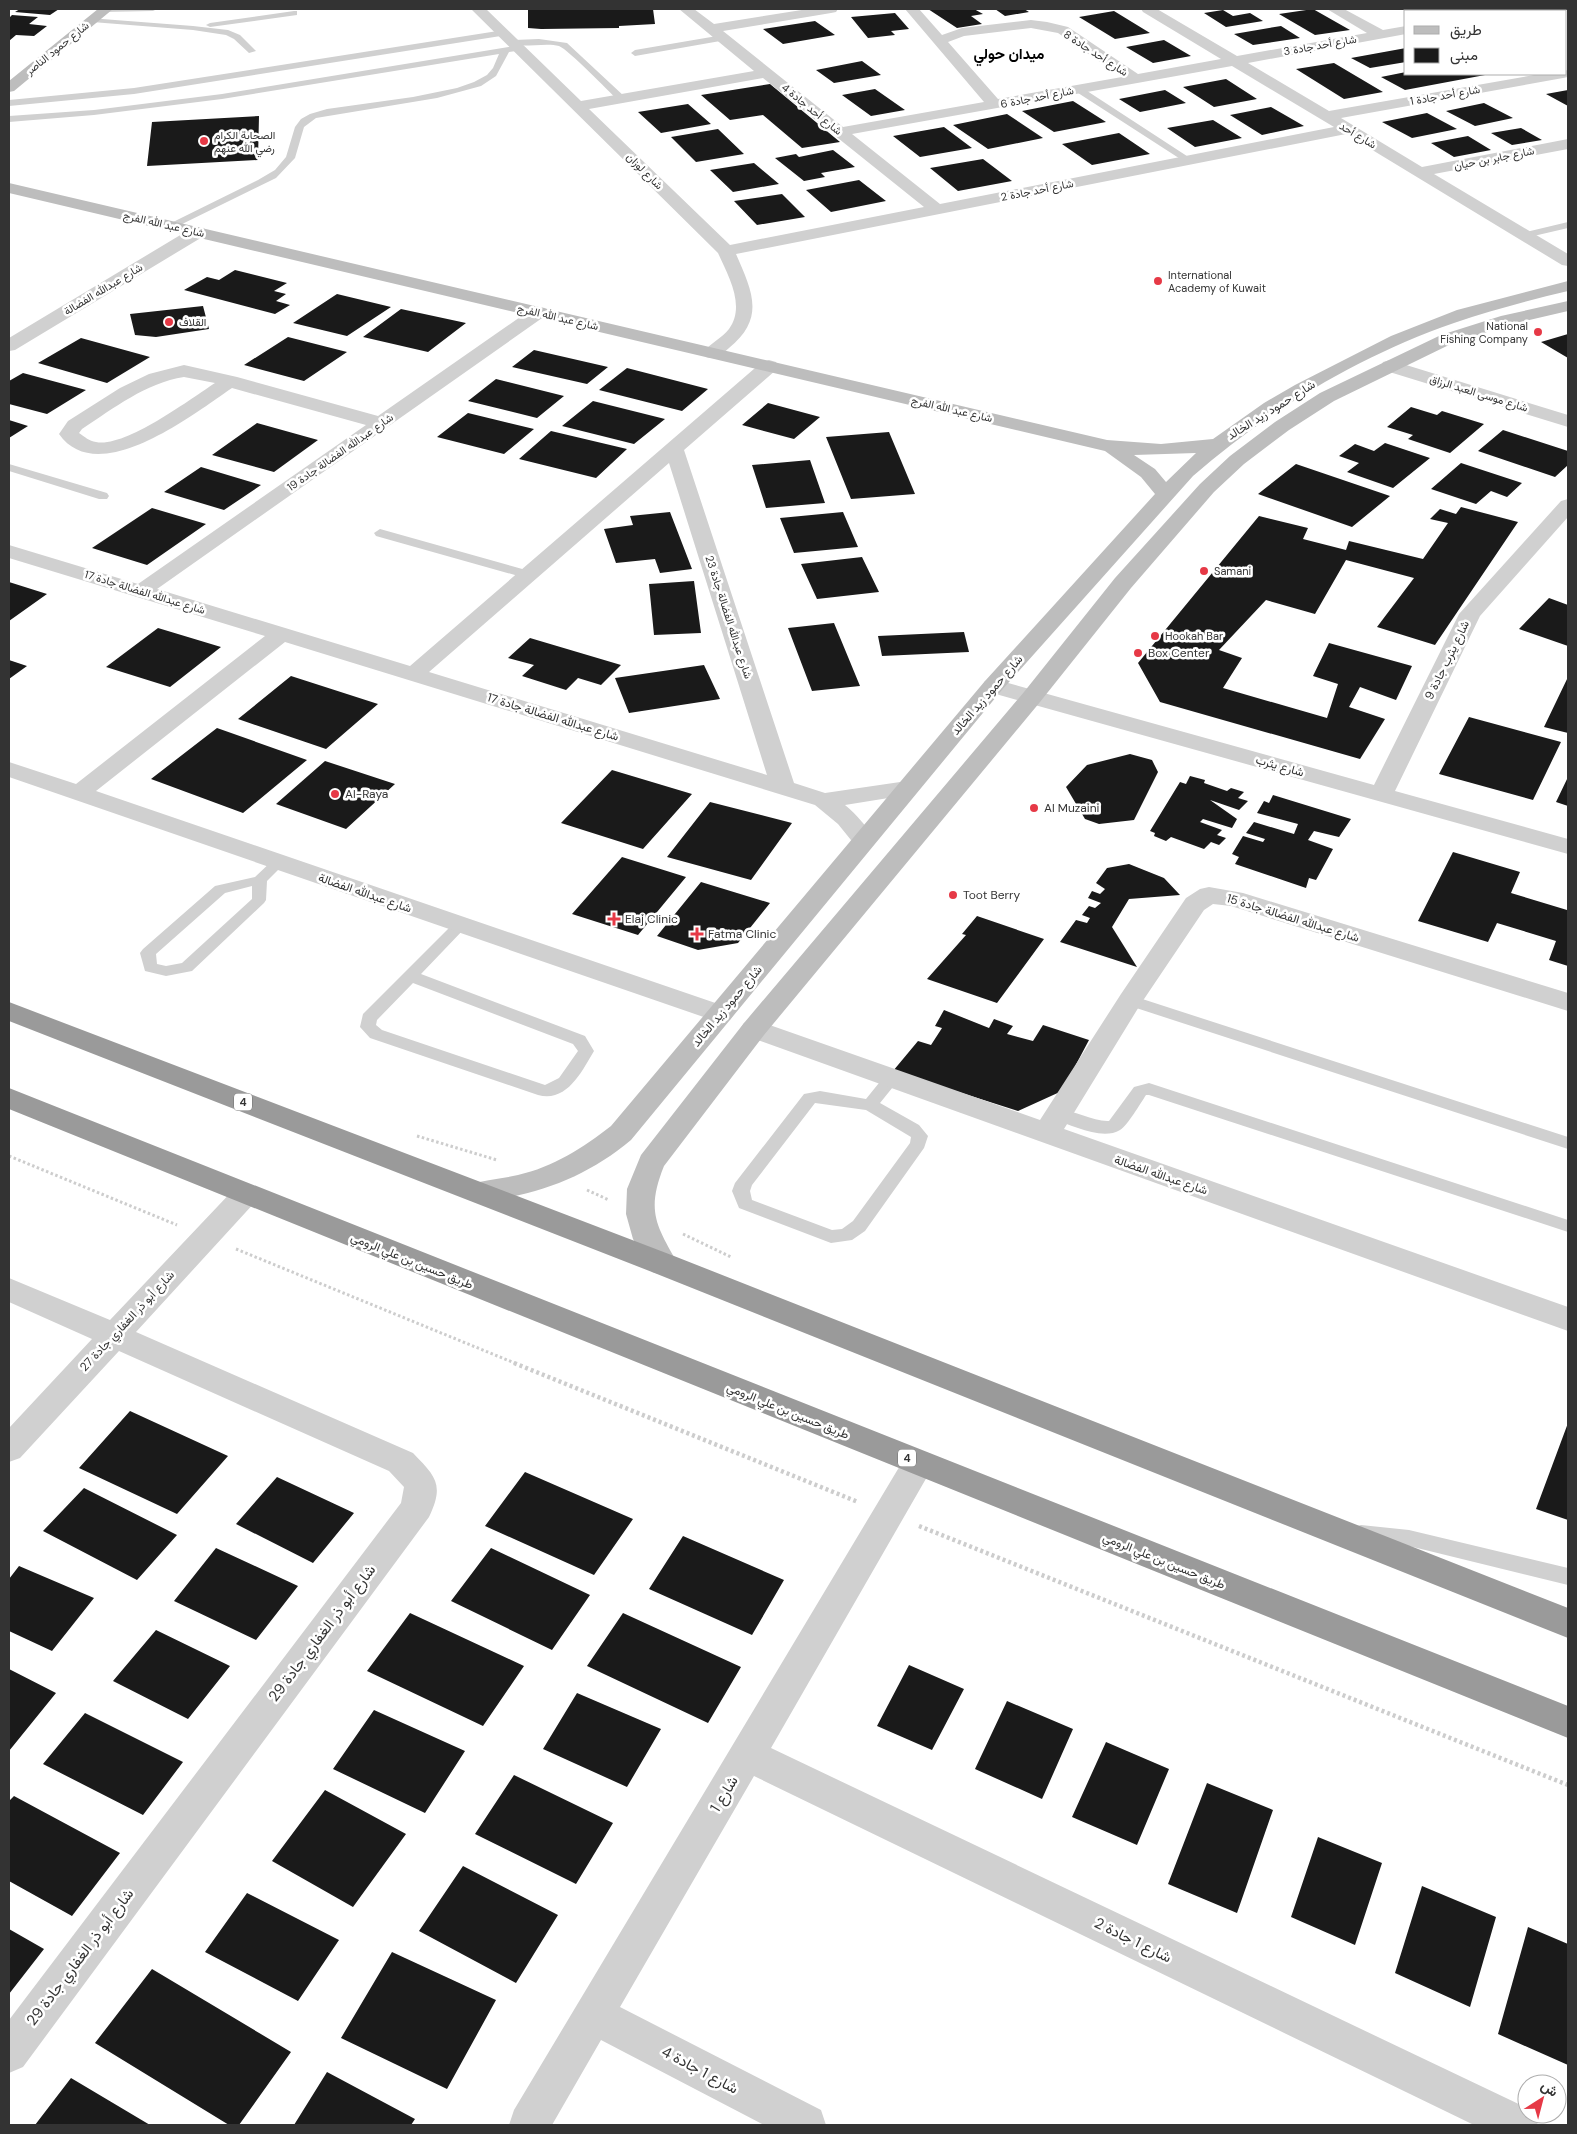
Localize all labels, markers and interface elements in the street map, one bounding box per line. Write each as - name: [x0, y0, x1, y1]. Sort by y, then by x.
- legend: [1404, 10, 1567, 75]
- street label: شارع حمود الناصر: [22, 18, 92, 79]
- text: طريق: [1450, 20, 1482, 40]
- street label: شارع أحد جادة 8: [1061, 27, 1131, 80]
- street label: شارع أحد جادة 3: [1282, 32, 1358, 59]
- district label: ميدان حولي: [974, 44, 1044, 67]
- text: مبنى: [1450, 45, 1478, 65]
- street label: شارع أحد جادة 4: [778, 80, 845, 139]
- street label: شارع أحد جادة 1: [1409, 82, 1482, 109]
- street label: شارع أحد جادة 6: [999, 83, 1075, 112]
- street label: شارع أحد: [1336, 118, 1379, 153]
- place label: الصحابة الكرام رضي الله عنهم: [214, 128, 275, 158]
- marker: الصحابة الكرام رضي الله عنهم: [198, 135, 210, 147]
- street label: شارع جابر بن حيان: [1453, 143, 1536, 174]
- street label: شارع لوزان: [623, 150, 666, 193]
- street label: شارع أحد جادة 2: [1000, 176, 1075, 205]
- street label: شارع عبد الله الفرج: [122, 208, 206, 241]
- street label: شارع عبدالله الفضالة: [61, 260, 146, 319]
- place label: International Academy of Kuwait: [1168, 268, 1266, 295]
- marker: International Academy of Kuwait: [1152, 275, 1164, 287]
- street label: شارع عبد الله الفرج: [516, 301, 600, 334]
- place label: القلاف: [179, 315, 206, 329]
- marker: القلاف: [163, 316, 175, 328]
- place label: National Fishing Company: [1440, 319, 1528, 346]
- marker: National Fishing Company: [1532, 326, 1544, 338]
- street label: شارع موسى العبد الرزاق: [1428, 371, 1530, 416]
- street label: شارع حمود زيد الخالد: [1224, 376, 1319, 444]
- street label: شارع عبد الله الفرج: [910, 393, 994, 426]
- street label: شارع عبدالله الفضالة جادة 19: [284, 410, 397, 495]
- street label: شارع عبدالله الفضالة جادة 23: [701, 554, 756, 681]
- place label: Samani: [1214, 564, 1251, 578]
- marker: Samani: [1198, 565, 1210, 577]
- street label: شارع عبدالله الفضالة جادة 17: [83, 567, 207, 618]
- street label: شارع يثرب جادة 9: [1421, 618, 1474, 703]
- place label: Hookah Bar: [1165, 629, 1223, 643]
- marker: Hookah Bar: [1149, 630, 1161, 642]
- place label: Box Center: [1148, 645, 1210, 661]
- marker: Box Center: [1132, 647, 1144, 659]
- street label: شارع حمود زيد الخالد: [948, 652, 1027, 739]
- street label: شارع عبدالله الفضالة جادة 17: [485, 689, 621, 746]
- street label: شارع يثرب: [1254, 751, 1306, 781]
- place label: Al-Raya: [345, 786, 388, 802]
- marker: Al-Raya: [329, 788, 341, 800]
- place label: Al Muzaini: [1044, 800, 1100, 816]
- marker: Al Muzaini: [1028, 802, 1040, 814]
- street label: شارع عبدالله الفضالة: [316, 870, 414, 917]
- place label: Toot Berry: [963, 887, 1020, 903]
- marker: Toot Berry: [947, 889, 959, 901]
- street label: شارع عبدالله الفضالة جادة 15: [1225, 890, 1361, 947]
- place label: Elaj Clinic: [625, 911, 678, 927]
- marker: Elaj Clinic: [607, 912, 621, 926]
- place label: Fatma Clinic: [708, 926, 776, 942]
- marker: Fatma Clinic: [690, 927, 704, 941]
- street label: شارع حمود زيد الخالد: [688, 962, 766, 1051]
- road number: 4: [234, 1094, 252, 1110]
- street label: شارع عبدالله الفضالة: [1112, 1152, 1210, 1199]
- street label: طريق حسين بن علي الرومي: [348, 1229, 476, 1295]
- street label: شارع أبو ذر الغفاري جادة 27: [76, 1267, 179, 1376]
- street label: طريق حسين بن علي الرومي: [724, 1379, 852, 1445]
- road number: 4: [898, 1450, 916, 1466]
- street label: طريق حسين بن علي الرومي: [1100, 1529, 1228, 1595]
- street label: شارع أبو ذر الغفاري جادة 29: [264, 1560, 383, 1707]
- street label: شارع 1: [705, 1772, 744, 1816]
- street label: شارع أبو ذر الغفاري جادة 29: [22, 1884, 141, 2031]
- street label: شارع 1 جادة 2: [1091, 1913, 1175, 1968]
- street label: شارع 1 جادة 4: [658, 2041, 742, 2100]
- north arrow: [1517, 2074, 1567, 2124]
- text: ش: [1538, 2076, 1562, 2101]

